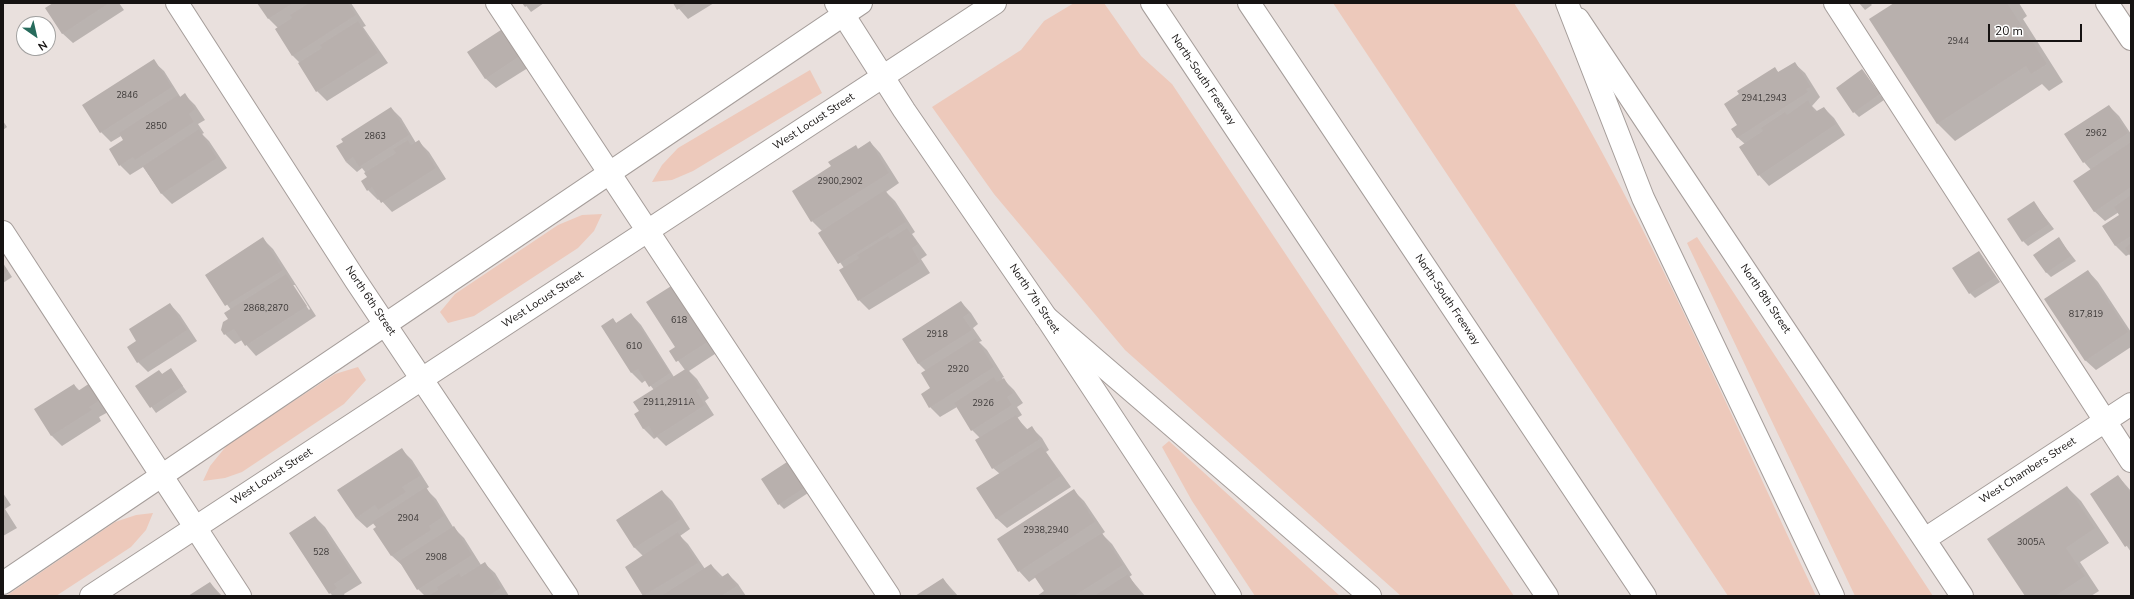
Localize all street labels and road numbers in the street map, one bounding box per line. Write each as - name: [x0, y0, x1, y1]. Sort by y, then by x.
- street label: North-South Freeway: [1168, 32, 1238, 128]
- street label: West Locust Street: [771, 91, 857, 153]
- street label: North-South Freeway: [1412, 252, 1482, 348]
- street label: North 7th Street: [1006, 262, 1062, 336]
- street label: North 8th Street: [1737, 262, 1793, 336]
- street label: North 6th Street: [342, 264, 398, 338]
- street label: West Locust Street: [500, 269, 586, 331]
- street label: West Chambers Street: [1977, 435, 2079, 507]
- street label: West Locust Street: [229, 446, 315, 508]

